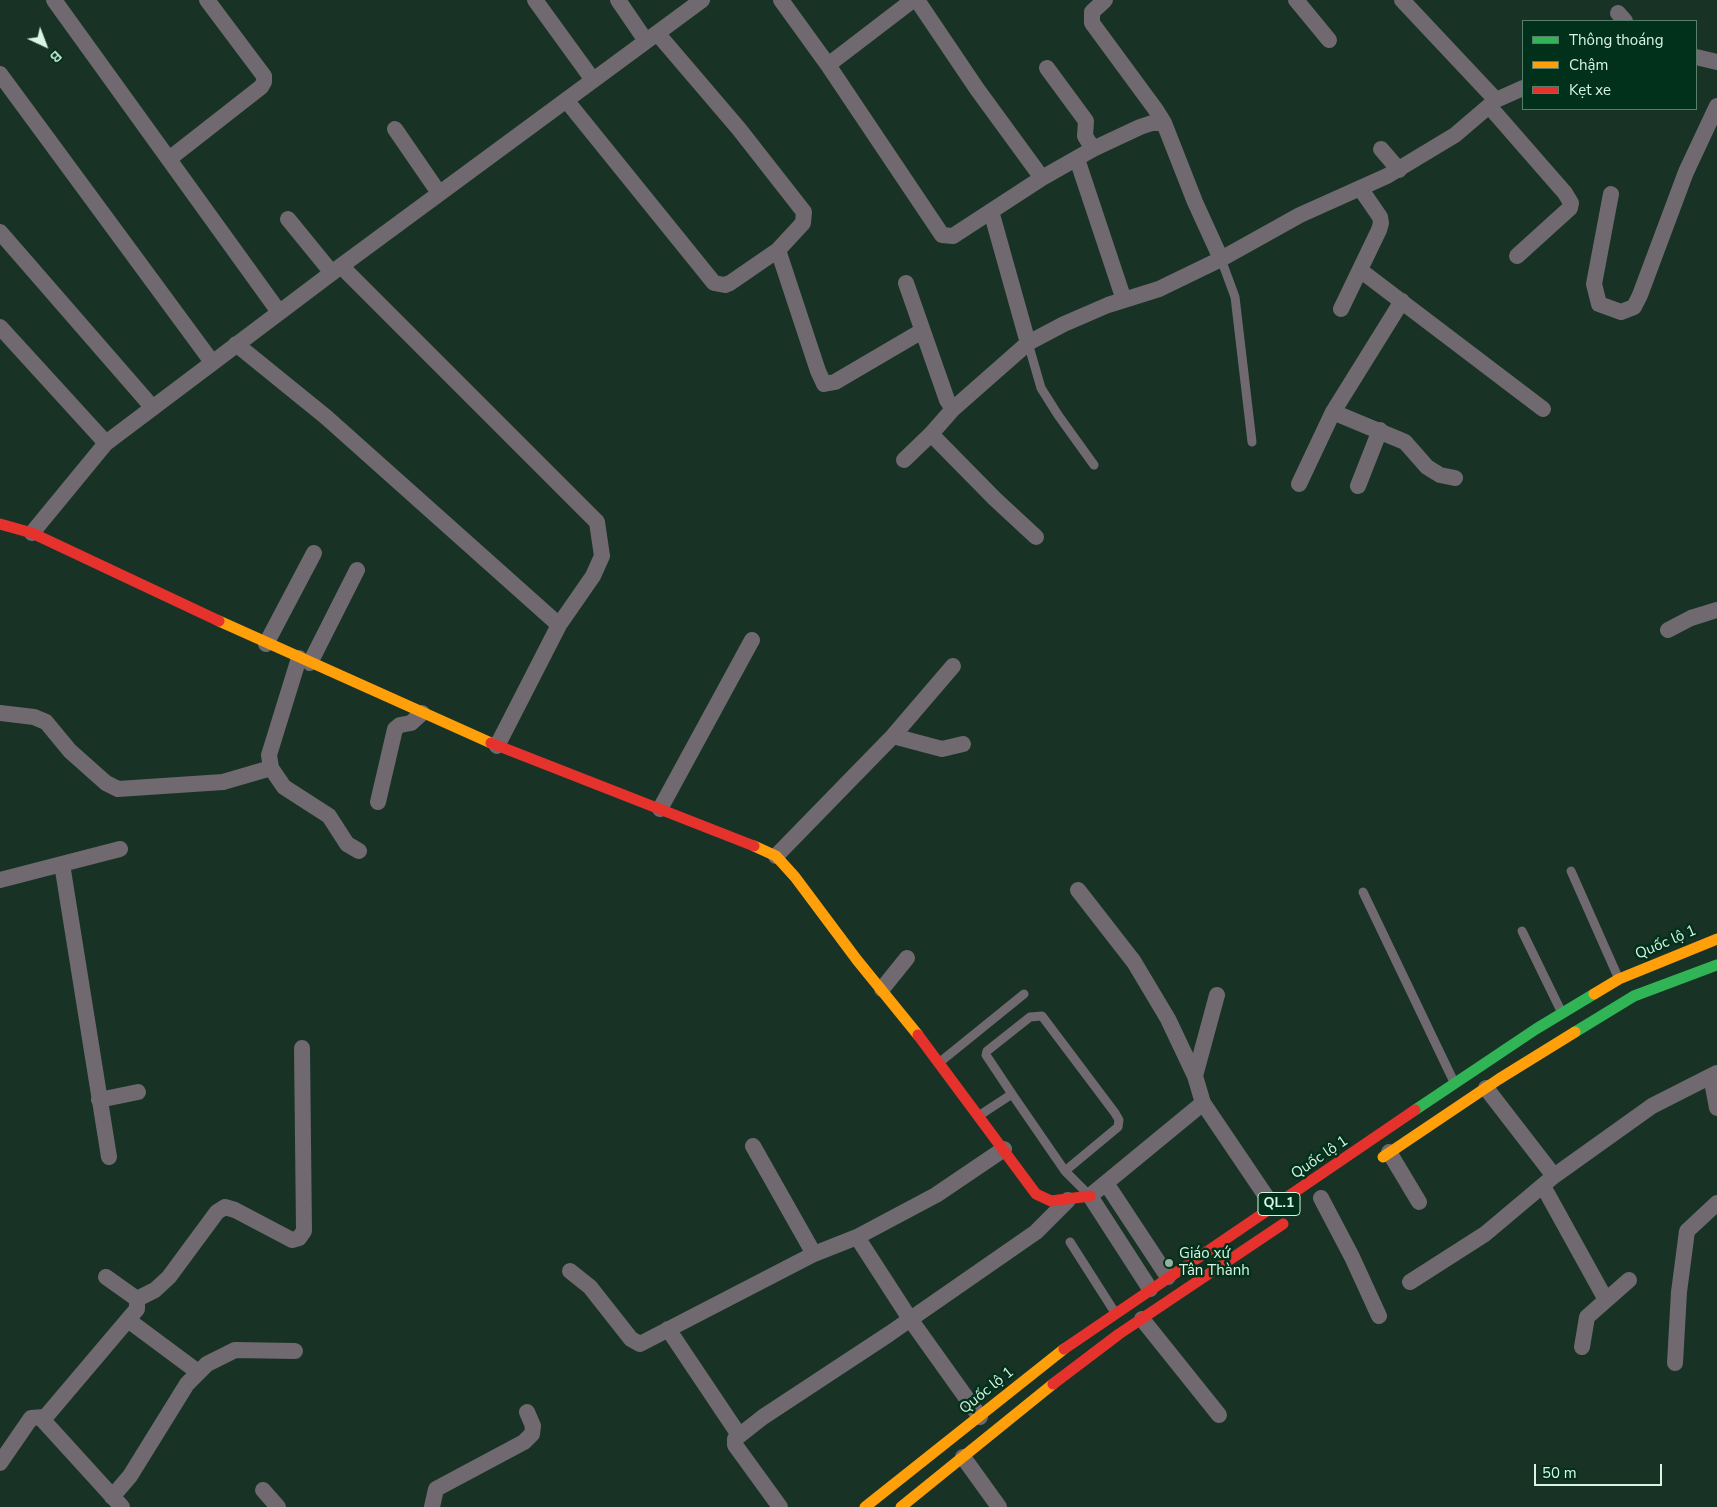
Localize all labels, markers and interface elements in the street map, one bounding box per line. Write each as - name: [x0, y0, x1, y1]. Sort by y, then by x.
- north arrow: [20, 20, 70, 70]
- legend: [1522, 20, 1697, 110]
- text: Thông thoáng: [1569, 30, 1663, 50]
- text: B: [46, 46, 66, 67]
- text: Chậm: [1569, 55, 1608, 75]
- text: Kẹt xe: [1569, 80, 1611, 100]
- street label: Quốc lộ 1: [1633, 922, 1699, 964]
- street label: Quốc lộ 1: [1288, 1132, 1352, 1184]
- road number: QL.1: [1258, 1192, 1300, 1216]
- place label: Giáo xứ Tân Thành: [1179, 1245, 1250, 1280]
- marker: Giáo xứ Tân Thành: [1163, 1257, 1175, 1269]
- street label: Quốc lộ 1: [956, 1364, 1018, 1418]
- scale bar: [1537, 1454, 1664, 1486]
- text: 50 m: [1542, 1463, 1577, 1483]

